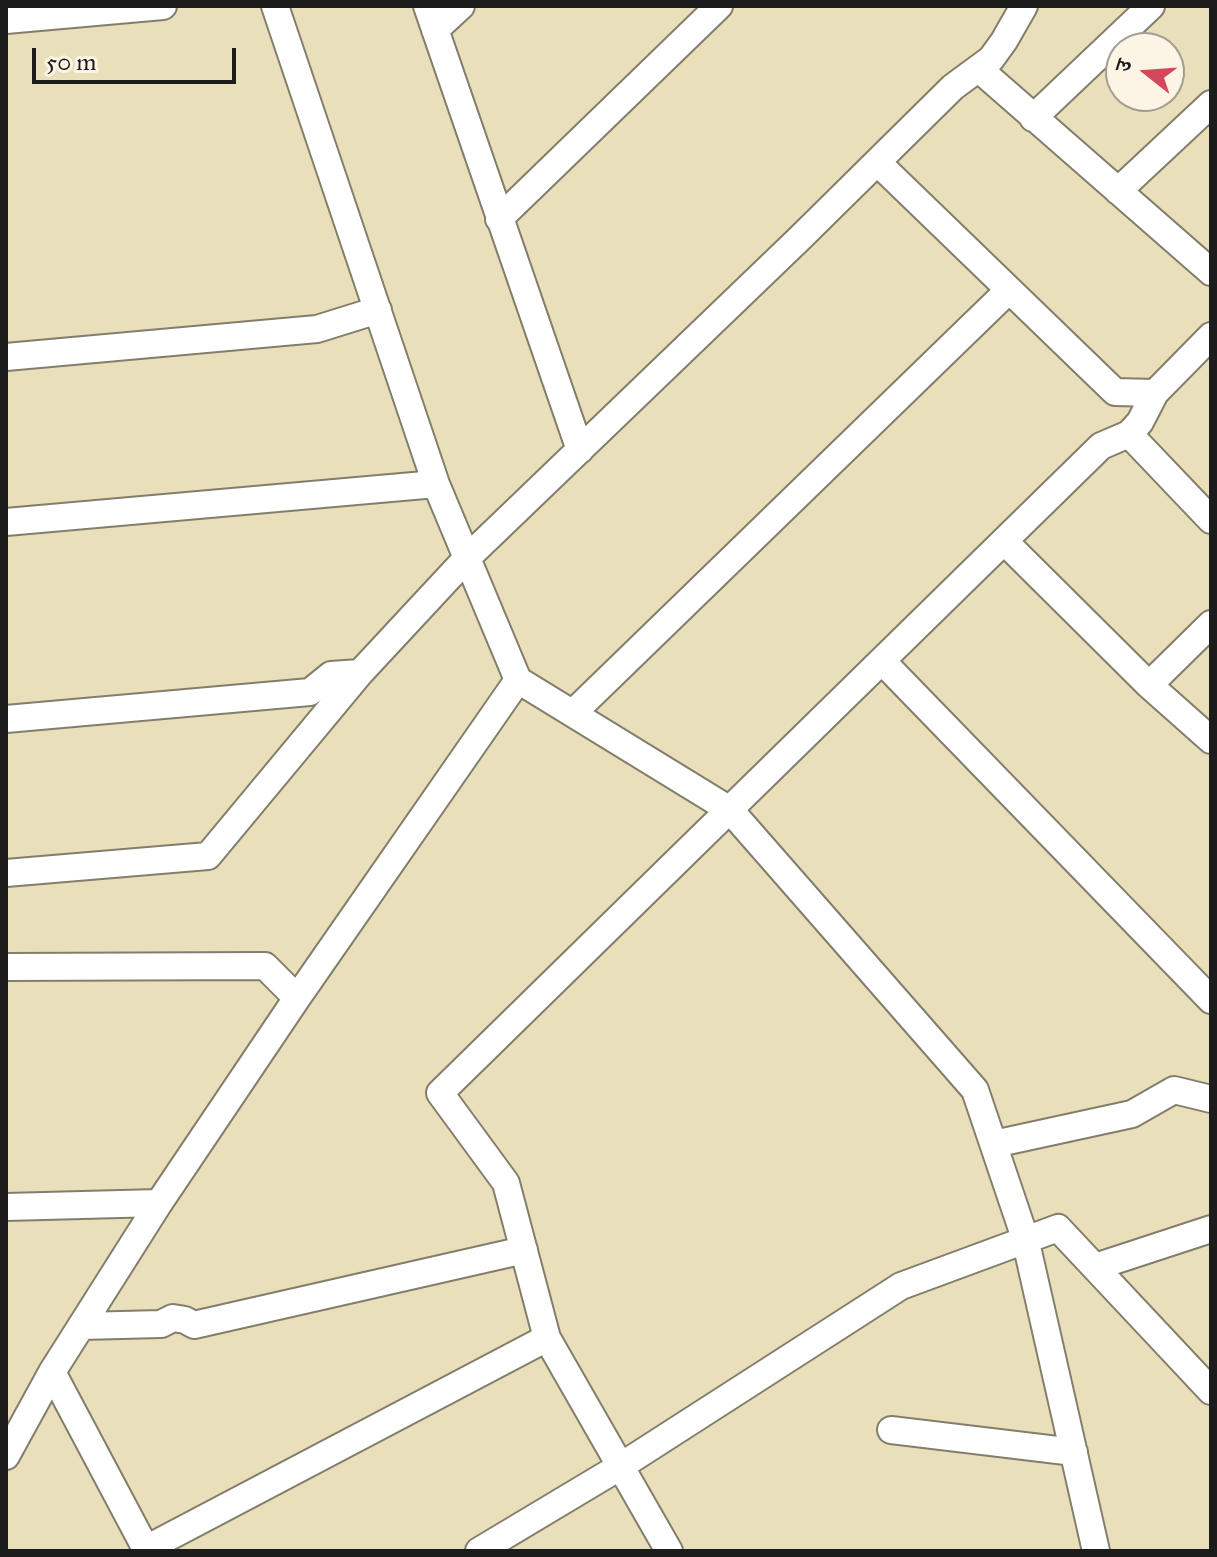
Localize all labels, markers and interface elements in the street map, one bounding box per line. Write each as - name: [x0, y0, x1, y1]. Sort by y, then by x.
- scale bar: [36, 32, 240, 82]
- north arrow: [1105, 32, 1185, 112]
- text: 50 m: [46, 47, 96, 77]
- text: उ: [1109, 56, 1138, 75]

